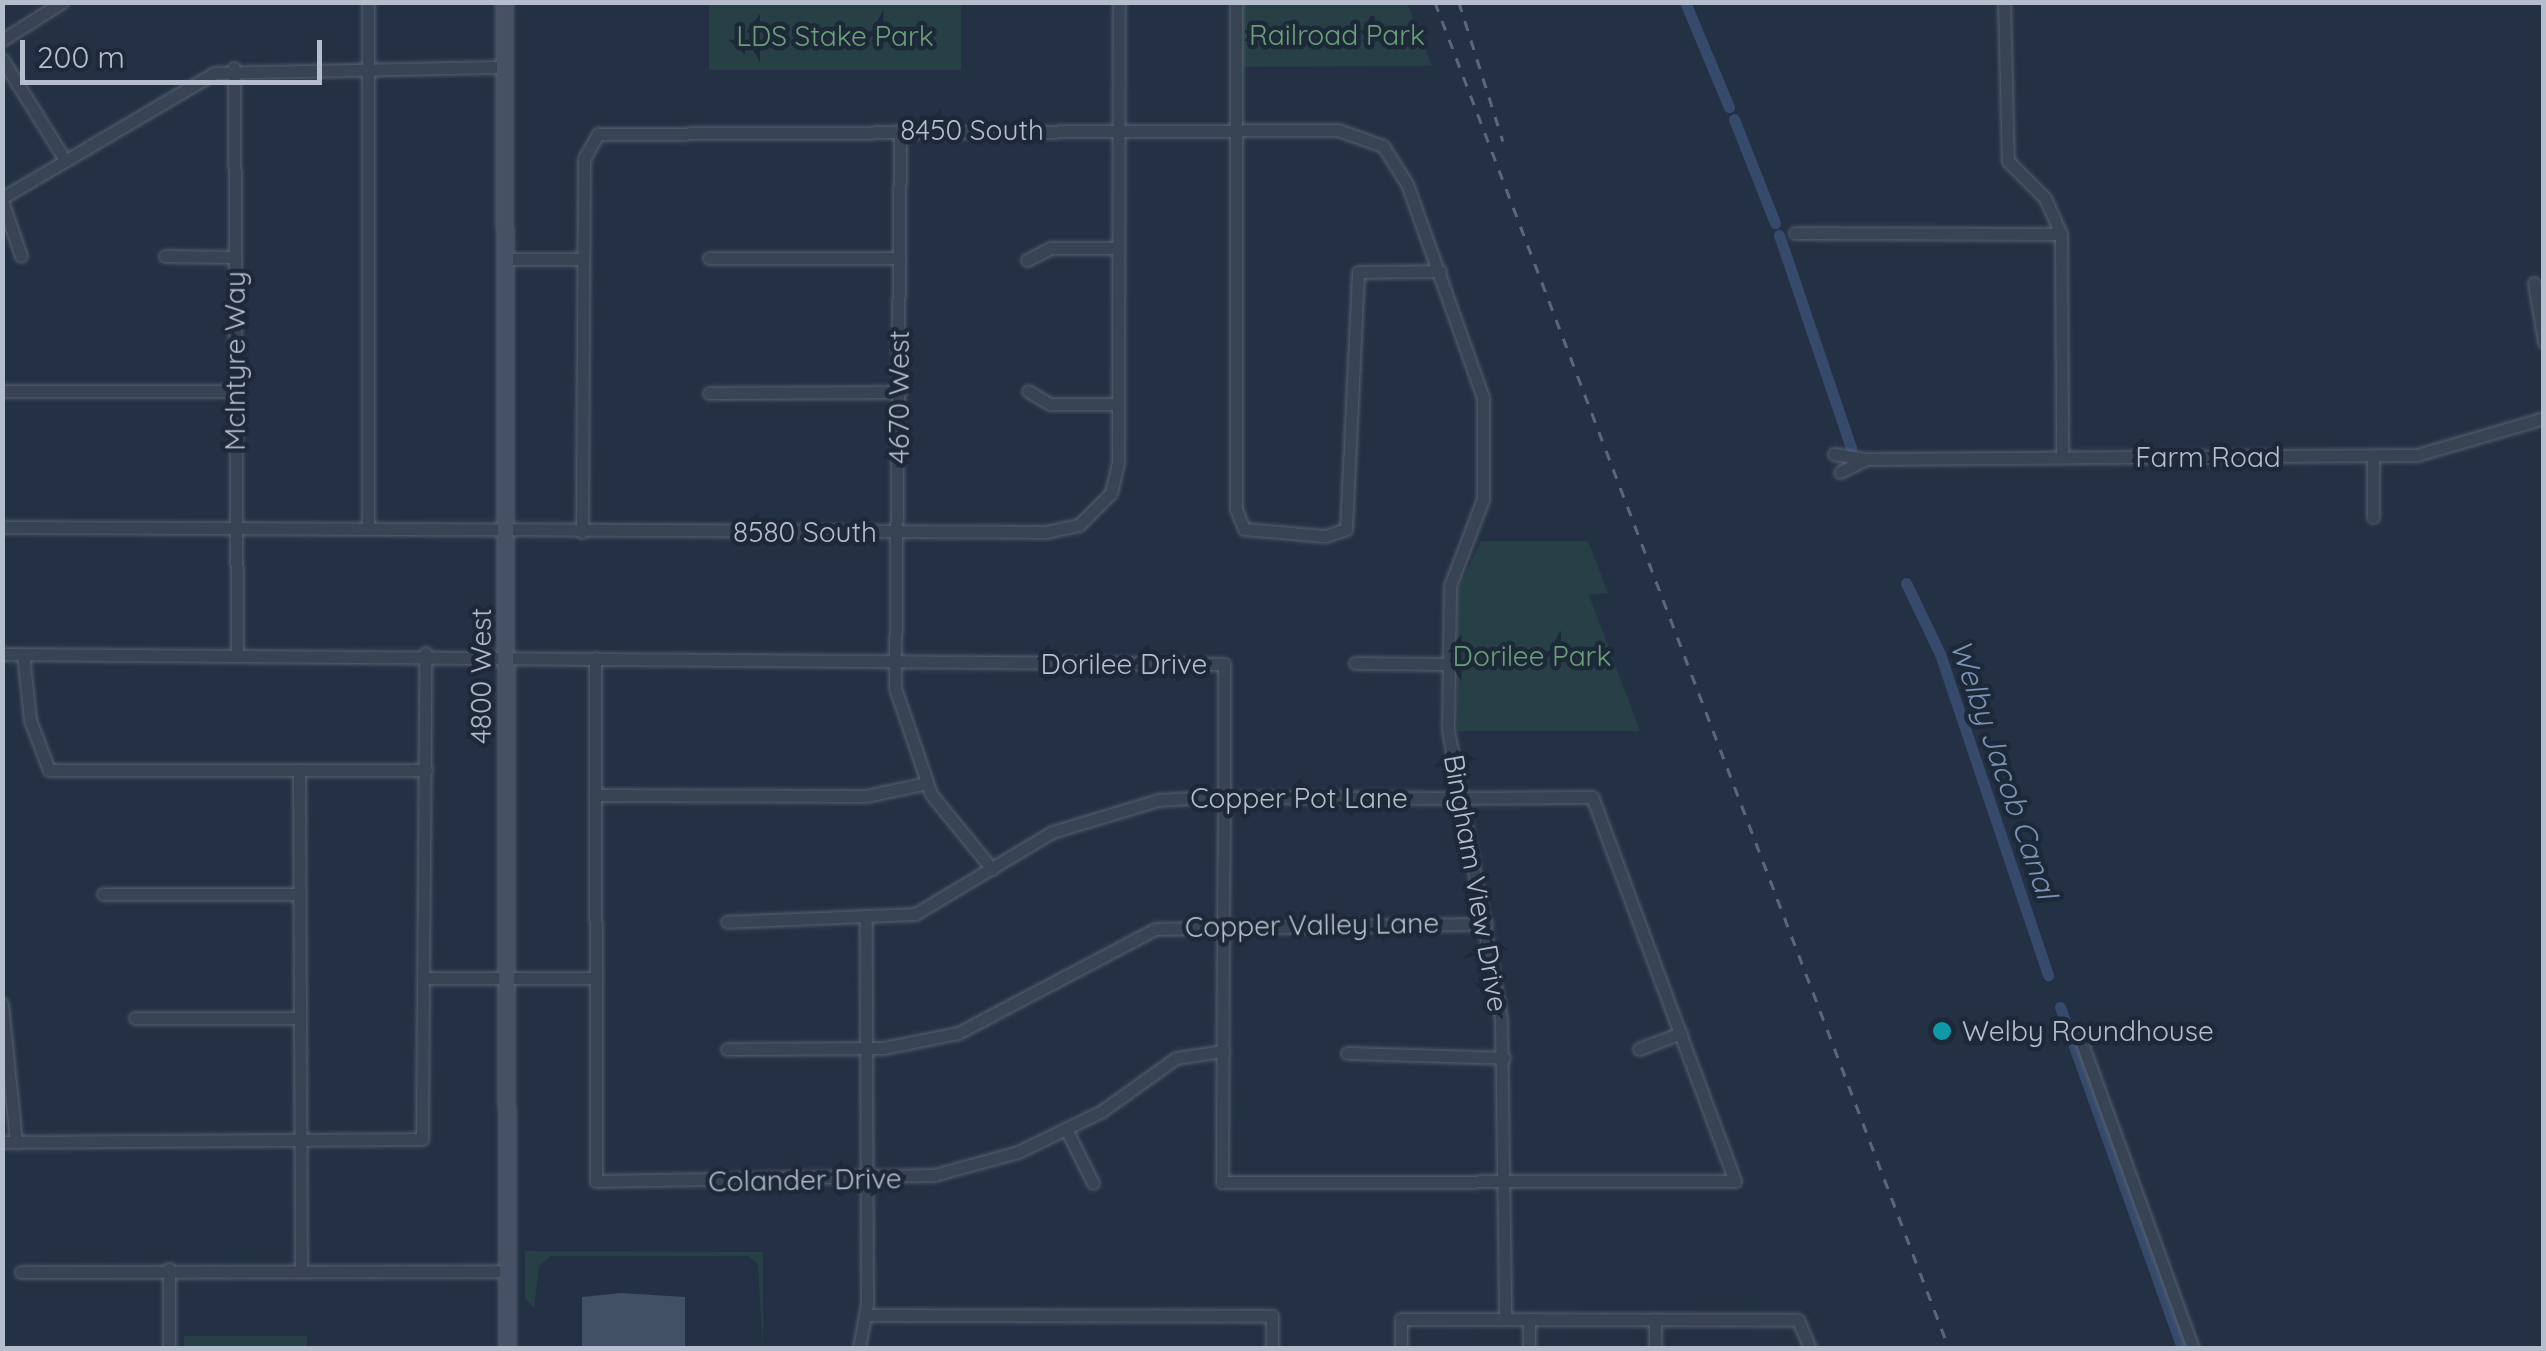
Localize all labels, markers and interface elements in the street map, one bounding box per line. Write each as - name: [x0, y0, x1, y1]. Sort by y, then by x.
- park label: Railroad Park: [1249, 18, 1425, 52]
- park label: LDS Stake Park: [736, 19, 934, 53]
- scale bar: [25, 20, 328, 82]
- text: 200 m: [37, 38, 125, 76]
- street label: 8450 South: [900, 113, 1044, 147]
- street label: McIntyre Way: [218, 271, 252, 451]
- street label: 4670 West: [882, 330, 916, 464]
- street label: Farm Road: [2135, 440, 2281, 474]
- street label: 8580 South: [733, 515, 877, 549]
- street label: 4800 West: [464, 608, 498, 744]
- water label: Welby Jacob Canal: [1943, 635, 2065, 903]
- park label: Dorilee Park: [1453, 639, 1611, 673]
- street label: Dorilee Drive: [1041, 647, 1207, 681]
- street label: Bingham View Drive: [1437, 752, 1515, 1014]
- street label: Copper Pot Lane: [1190, 781, 1408, 815]
- street label: Copper Valley Lane: [1185, 906, 1439, 944]
- place label: Welby Roundhouse: [1962, 1014, 2214, 1048]
- marker: Welby Roundhouse: [1931, 1020, 1953, 1042]
- street label: Colander Drive: [708, 1162, 902, 1198]

